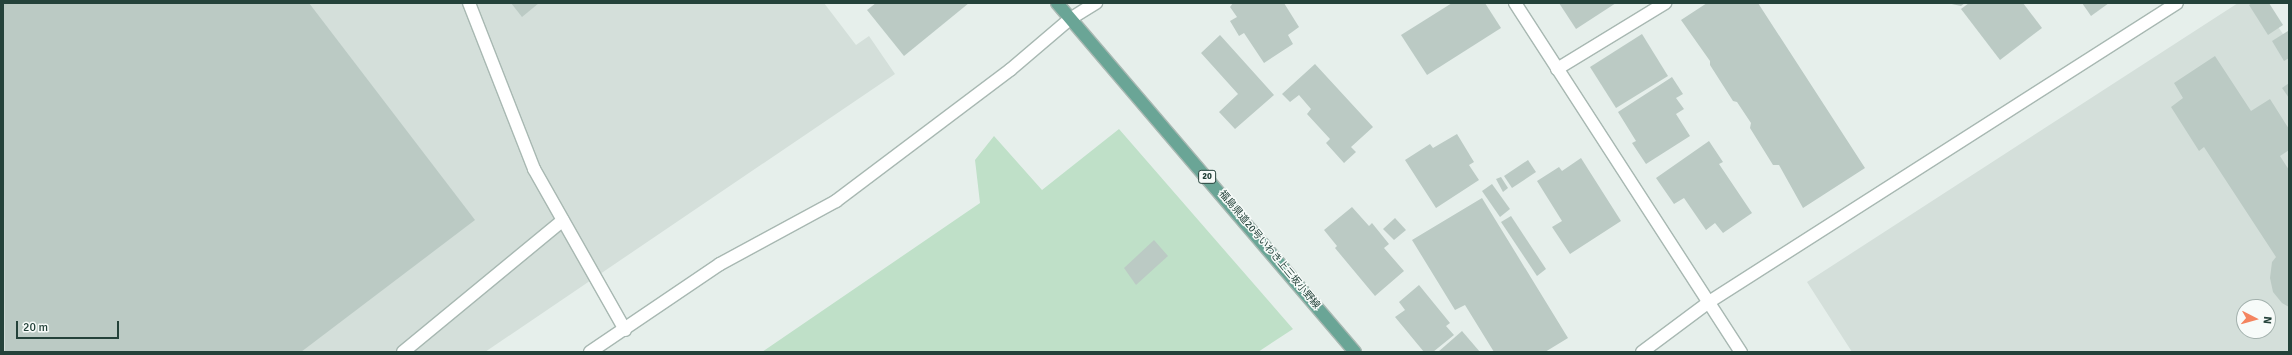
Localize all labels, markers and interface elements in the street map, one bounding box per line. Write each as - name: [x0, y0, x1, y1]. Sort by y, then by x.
- road number: 20: [1198, 170, 1216, 184]
- street label: 福島県道20号いわき上三坂小野線: [1216, 188, 1322, 312]
- north arrow: [2236, 299, 2276, 339]
- scale bar: [18, 313, 121, 339]
- text: N: [2261, 316, 2274, 325]
- text: 20 m: [23, 320, 48, 335]

